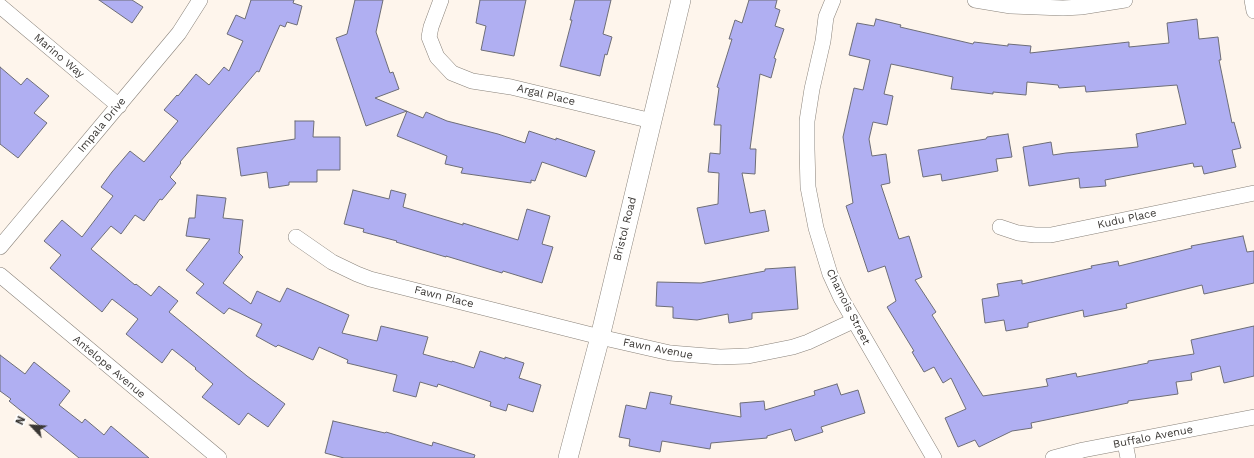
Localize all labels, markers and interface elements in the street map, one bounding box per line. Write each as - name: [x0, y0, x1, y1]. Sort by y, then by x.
- street label: Marino Way: [31, 31, 87, 81]
- street label: Argal Place: [516, 81, 576, 109]
- street label: Impala Drive: [75, 95, 129, 155]
- street label: Bristol Road: [611, 196, 639, 262]
- street label: Kudu Place: [1096, 206, 1158, 232]
- street label: Chamois Street: [823, 267, 873, 347]
- street label: Fawn Place: [413, 283, 475, 311]
- street label: Antelope Avenue: [70, 333, 148, 401]
- street label: Fawn Avenue: [622, 336, 694, 362]
- north arrow: [12, 406, 52, 446]
- text: N: [13, 414, 28, 427]
- street label: Buffalo Avenue: [1112, 423, 1194, 451]

